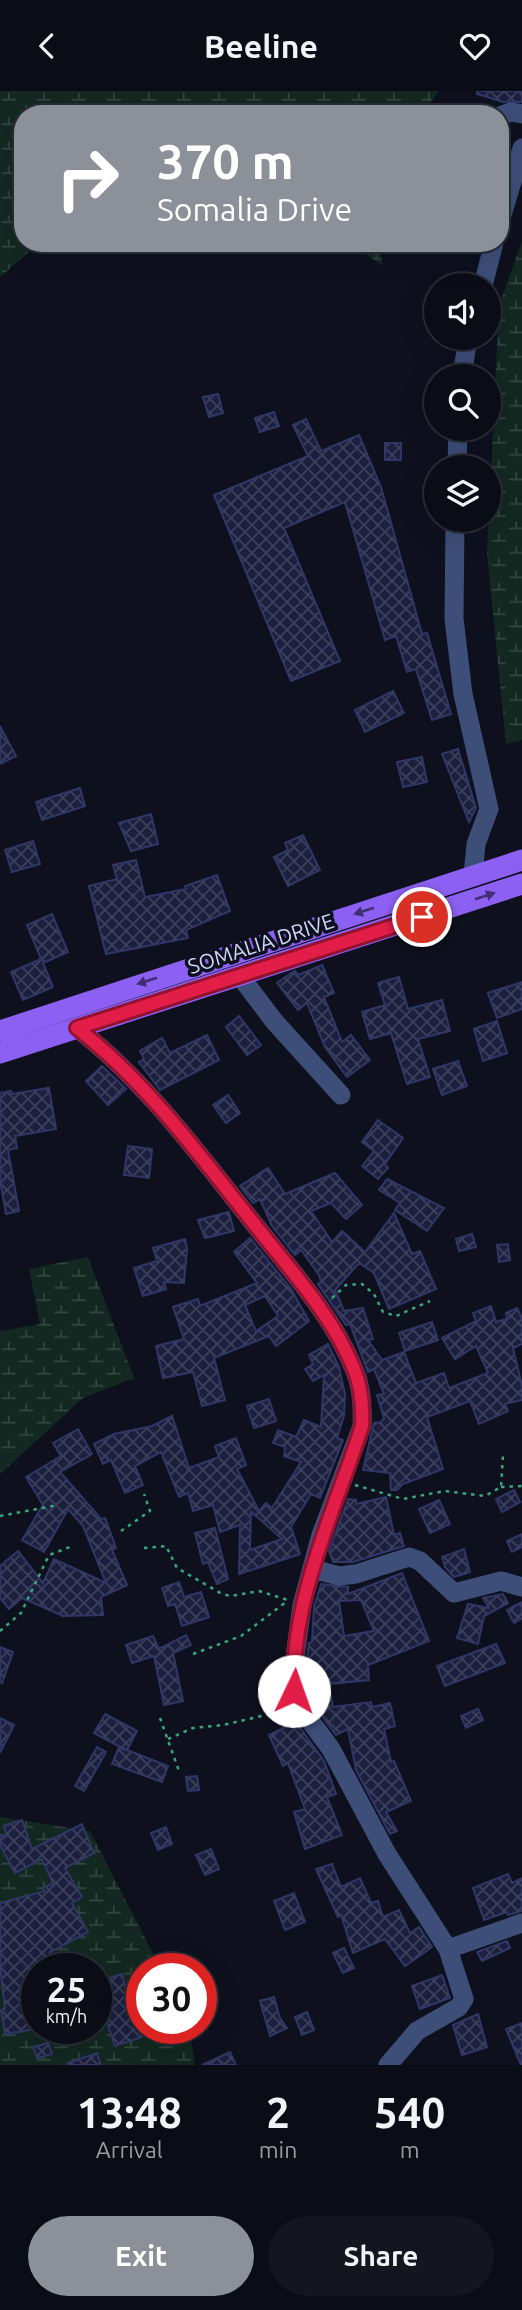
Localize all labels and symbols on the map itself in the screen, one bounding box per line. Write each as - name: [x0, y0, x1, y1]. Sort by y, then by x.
- pin: [392, 887, 452, 947]
- one-way arrow: [474, 890, 495, 901]
- one-way arrow: [353, 906, 374, 917]
- street label: SOMALIA DRIVE: [185, 908, 337, 978]
- one-way arrow: [137, 976, 158, 987]
- position arrow: [257, 1654, 331, 1728]
- speed limit sign: 30: [126, 1953, 217, 2044]

